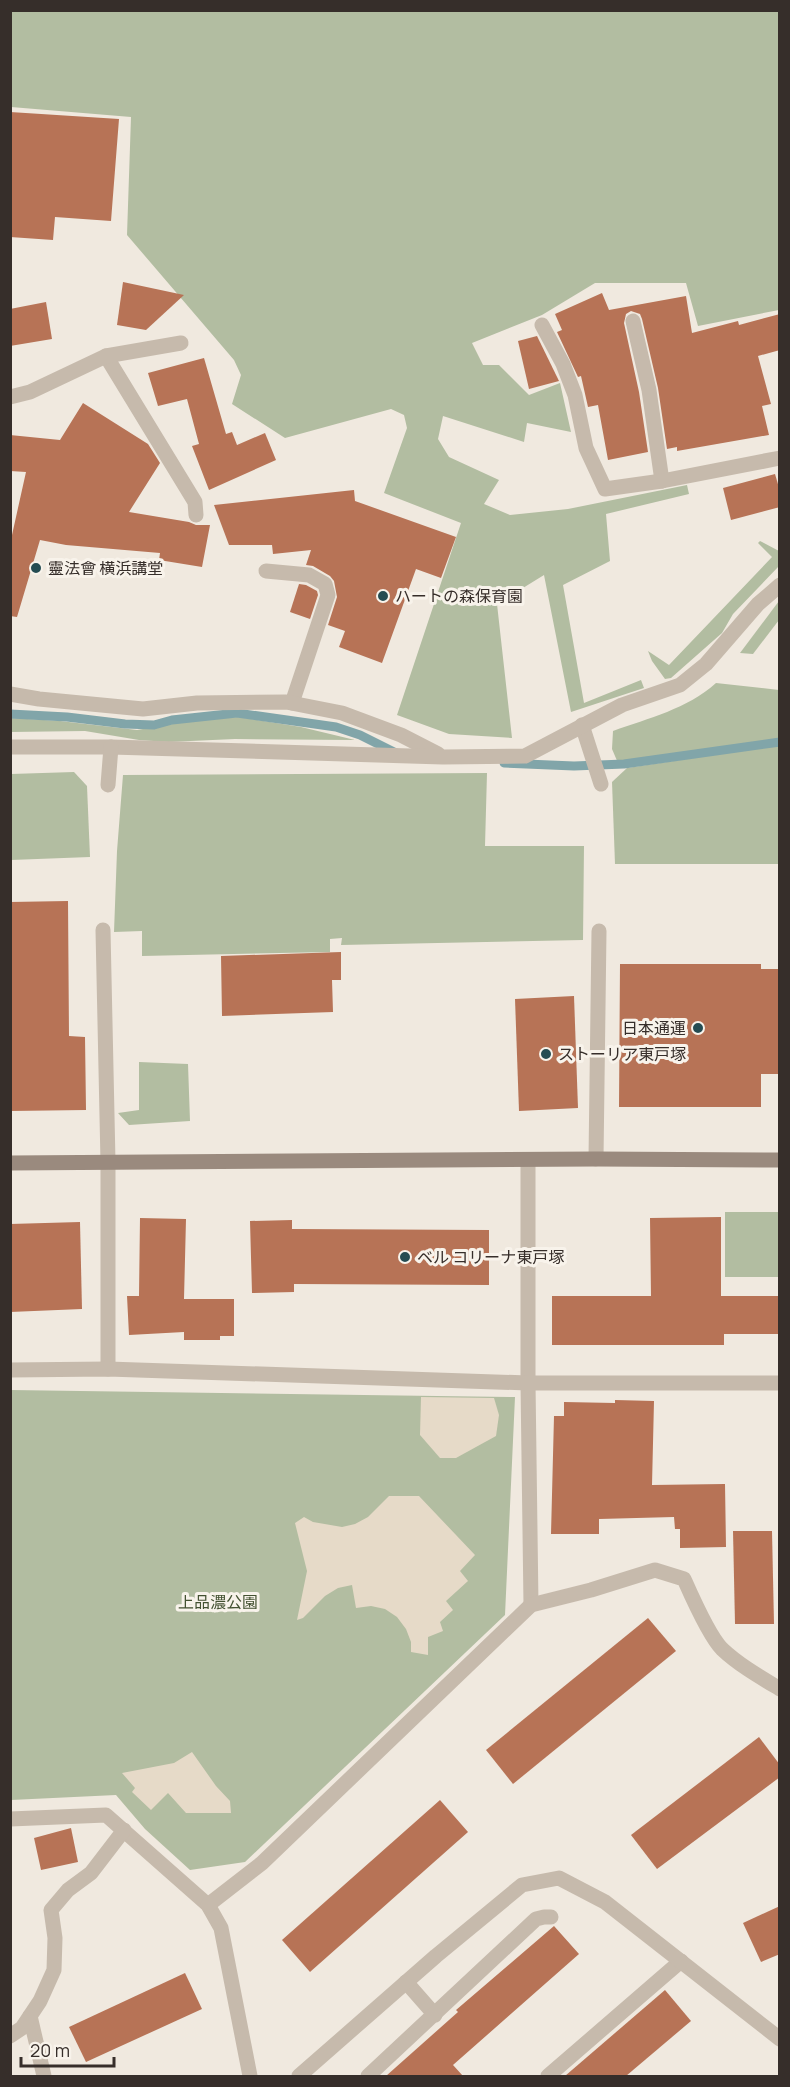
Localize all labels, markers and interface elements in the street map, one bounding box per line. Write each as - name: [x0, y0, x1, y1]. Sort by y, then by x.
- place label: 靈法會 横浜講堂: [48, 557, 163, 579]
- marker: 靈法會 横浜講堂: [29, 561, 43, 575]
- place label: ハートの森保育園: [395, 585, 523, 607]
- marker: ハートの森保育園: [376, 589, 390, 603]
- place label: 日本通運: [622, 1017, 686, 1039]
- marker: 日本通運: [691, 1021, 705, 1035]
- place label: ストーリア東戸塚: [558, 1043, 686, 1065]
- marker: ストーリア東戸塚: [539, 1047, 553, 1061]
- place label: ベル コリーナ東戸塚: [417, 1246, 564, 1268]
- marker: ベル コリーナ東戸塚: [398, 1250, 412, 1264]
- park label: 上品濃公園: [178, 1591, 258, 1613]
- scale bar: [21, 2030, 114, 2068]
- text: 20 m: [30, 2038, 70, 2062]

